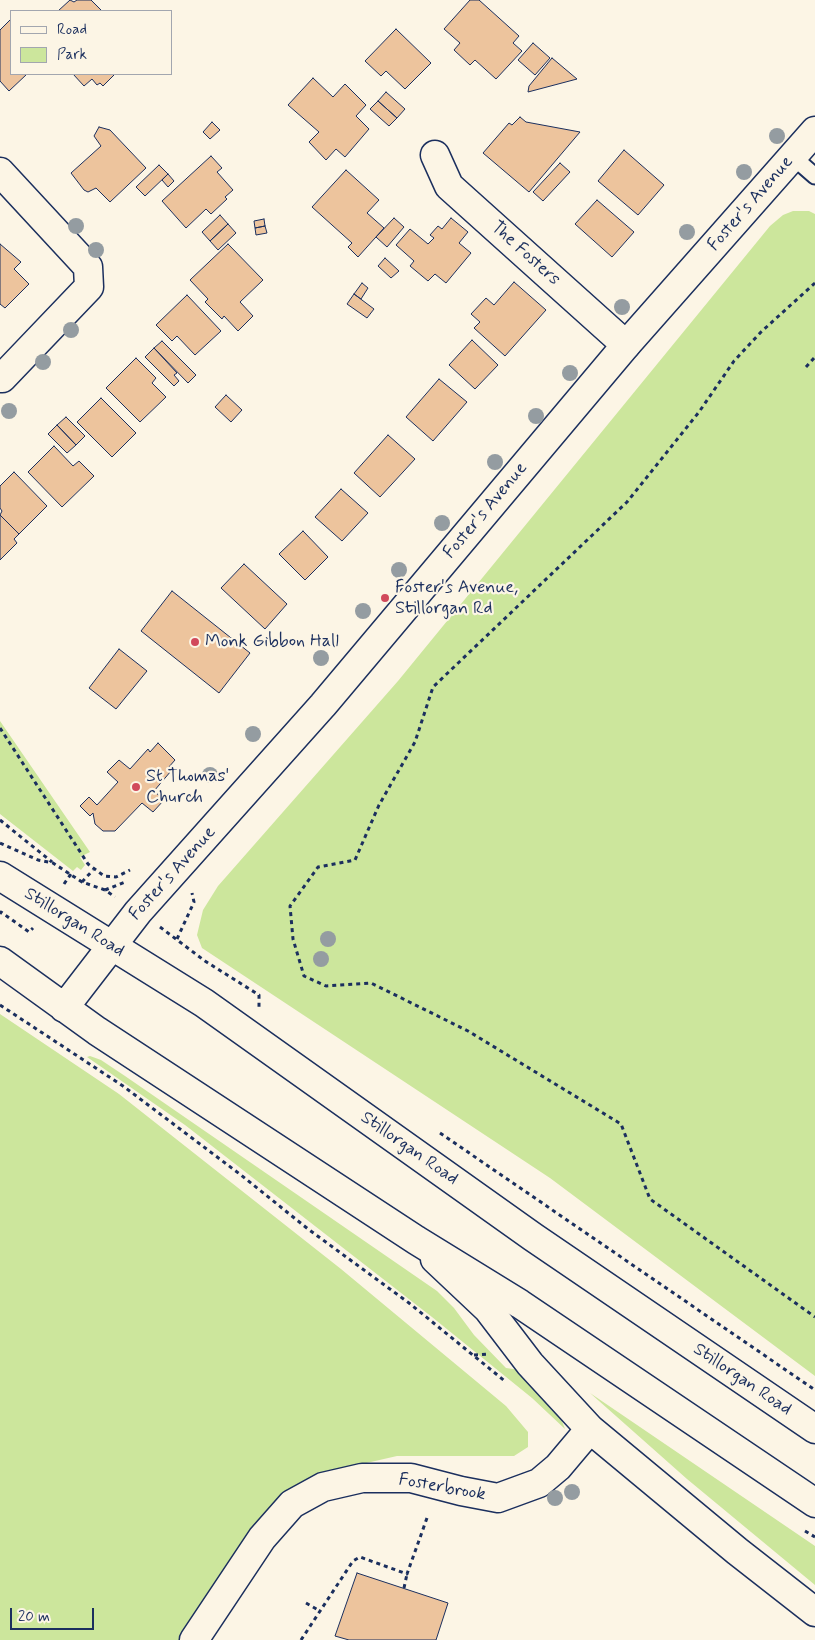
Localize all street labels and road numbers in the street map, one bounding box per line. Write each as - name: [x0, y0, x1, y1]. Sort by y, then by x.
- street label: Foster's Avenue: [704, 152, 798, 256]
- street label: The Fosters: [486, 217, 564, 291]
- street label: Foster's Avenue: [439, 458, 533, 564]
- street label: Foster's Avenue: [125, 822, 221, 926]
- street label: Stillorgan Road: [20, 884, 128, 962]
- street label: Stillorgan Road: [356, 1107, 462, 1191]
- street label: Stillorgan Road: [689, 1339, 795, 1421]
- street label: Fosterbrook: [397, 1470, 487, 1506]

